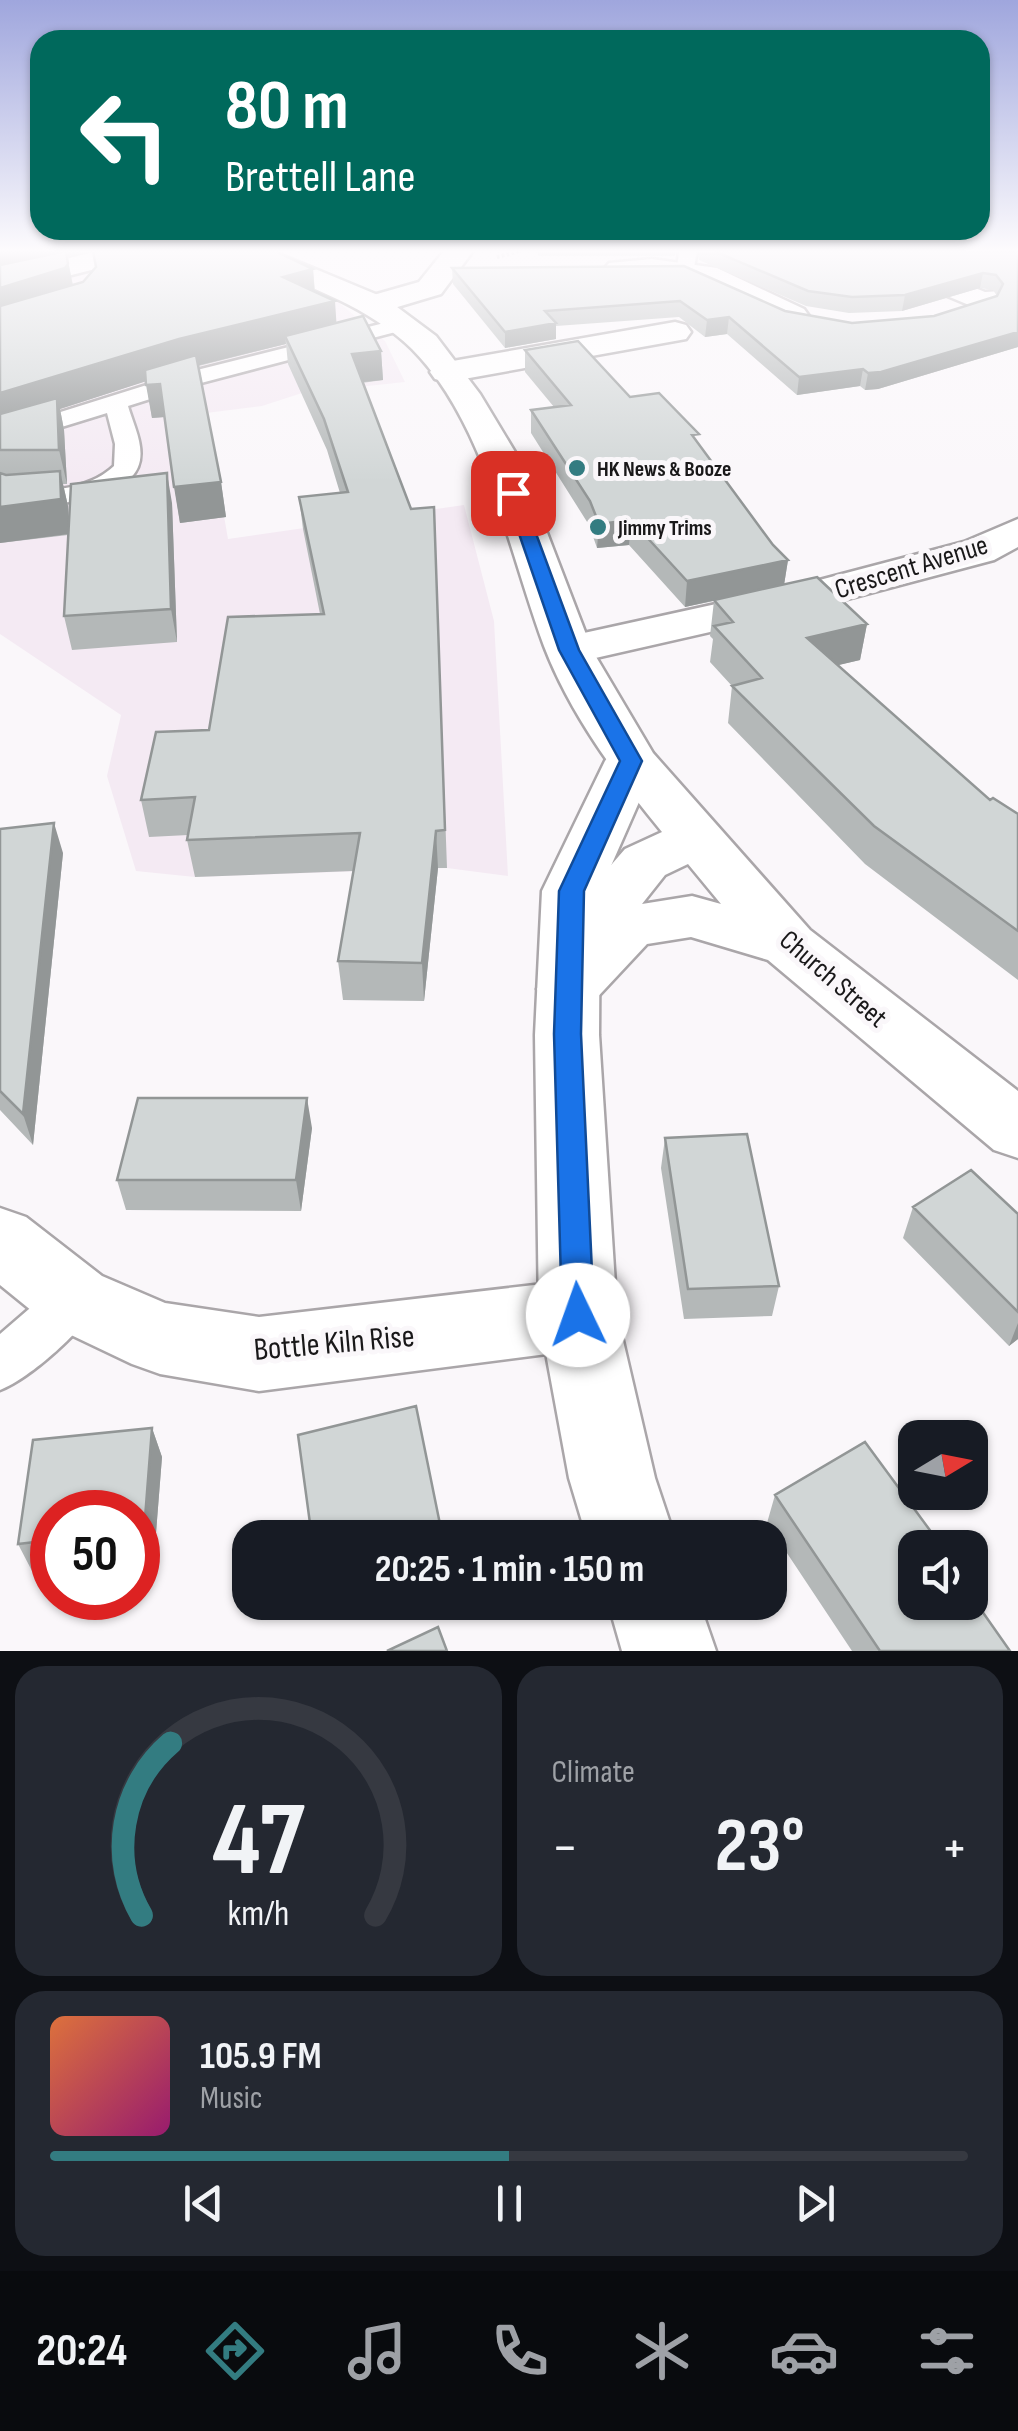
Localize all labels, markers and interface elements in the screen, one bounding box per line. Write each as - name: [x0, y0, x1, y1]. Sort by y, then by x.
- text: 80 m: [225, 65, 349, 149]
- icon: left: [60, 70, 190, 200]
- text: Brettell Lane: [225, 150, 416, 205]
- pin: [471, 451, 556, 536]
- place label: HK News & Booze: [597, 456, 731, 483]
- marker: HK News & Booze: [566, 457, 588, 479]
- icon: arrive: [486, 466, 541, 521]
- place label: Jimmy Trims: [617, 515, 712, 542]
- marker: Jimmy Trims: [587, 516, 609, 538]
- street label: Crescent Avenue: [831, 529, 992, 606]
- street label: Church Street: [773, 924, 893, 1035]
- position arrow: [526, 1263, 630, 1367]
- street label: Bottle Kiln Rise: [252, 1317, 416, 1370]
- north arrow: [898, 1420, 988, 1510]
- map controls: [898, 1420, 988, 1620]
- speed limit sign: 50: [30, 1490, 160, 1620]
- button: sound: [898, 1530, 988, 1620]
- text: 20:25 · 1 min · 150 m: [375, 1547, 644, 1592]
- text: Climate: [552, 1753, 635, 1792]
- text: 47: [212, 1779, 305, 1904]
- text: 23°: [715, 1802, 805, 1893]
- text: −: [552, 1815, 578, 1882]
- text: +: [941, 1815, 968, 1882]
- text: km/h: [227, 1893, 289, 1936]
- text: 105.9 FM: [200, 2034, 322, 2079]
- text: Music: [200, 2079, 263, 2118]
- icon: previous: [176, 2176, 231, 2231]
- icon: pause: [482, 2176, 537, 2231]
- icon: next: [788, 2176, 843, 2231]
- icon: directions: [200, 2316, 270, 2386]
- icon: music: [342, 2316, 412, 2386]
- icon: phone: [485, 2316, 555, 2386]
- icon: climate: [627, 2316, 697, 2386]
- icon: car: [769, 2316, 839, 2386]
- icon: filters: [912, 2316, 982, 2386]
- text: 20:24: [36, 2324, 127, 2379]

